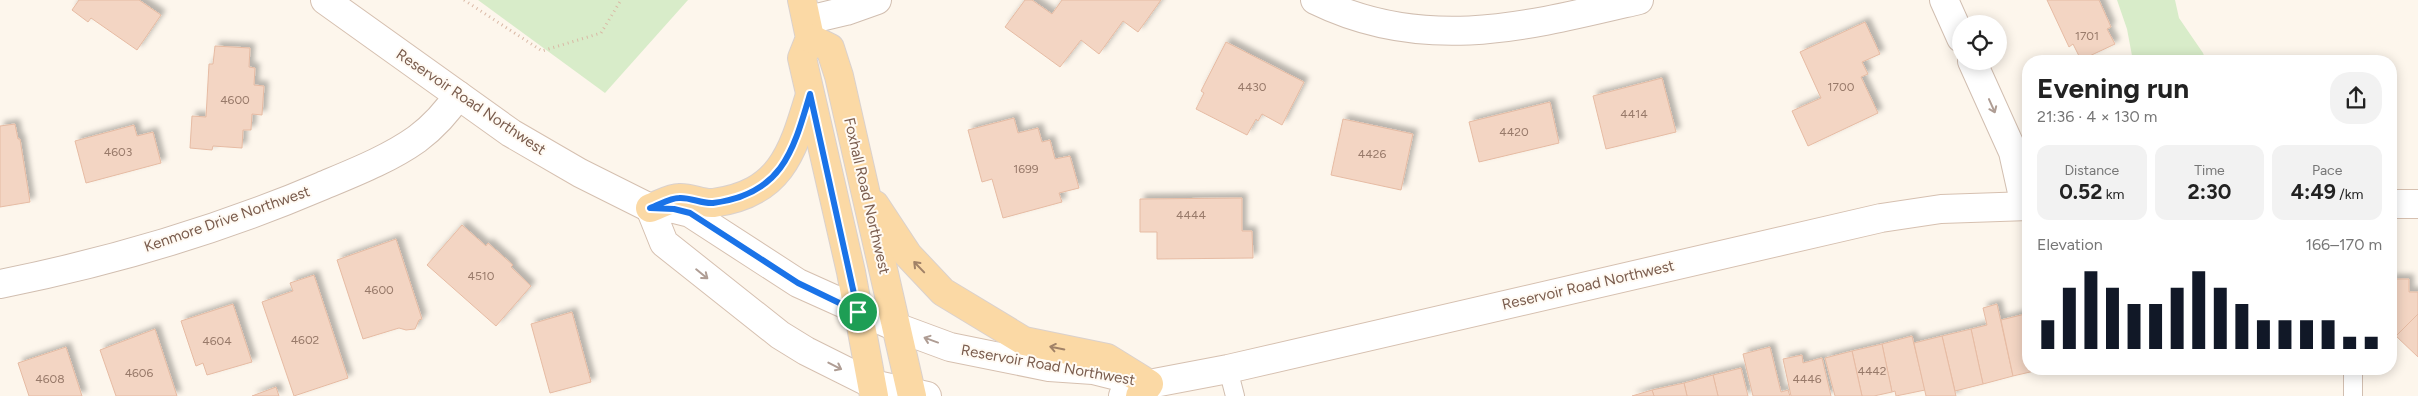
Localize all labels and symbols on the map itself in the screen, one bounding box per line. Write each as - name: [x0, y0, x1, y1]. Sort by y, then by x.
- house number: 1701: [2075, 29, 2099, 43]
- street label: Reservoir Road Northwest: [393, 45, 549, 159]
- house number: 4430: [1237, 80, 1267, 94]
- house number: 1700: [1828, 80, 1855, 94]
- house number: 4600: [220, 93, 250, 107]
- one-way arrow: [1988, 98, 1998, 113]
- house number: 4414: [1620, 107, 1648, 121]
- street label: Foxhall Road Northwest: [840, 116, 894, 276]
- house number: 4420: [1499, 125, 1529, 139]
- house number: 4603: [104, 145, 132, 159]
- house number: 4426: [1358, 147, 1386, 161]
- house number: 1699: [1013, 162, 1039, 176]
- street label: Kenmore Drive Northwest: [142, 182, 313, 256]
- house number: 4444: [1176, 208, 1206, 222]
- street label: Reservoir Road Northwest: [1500, 256, 1676, 314]
- one-way arrow: [913, 260, 925, 273]
- one-way arrow: [695, 268, 708, 279]
- house number: 4510: [467, 269, 495, 283]
- house number: 4600: [364, 283, 394, 297]
- pin: [837, 291, 879, 333]
- house number: 4602: [291, 333, 319, 347]
- house number: 4604: [202, 334, 232, 348]
- one-way arrow: [924, 335, 939, 344]
- street label: Reservoir Road Northwest: [960, 341, 1137, 389]
- one-way arrow: [1049, 342, 1065, 352]
- one-way arrow: [828, 361, 843, 371]
- house number: 4442: [1857, 364, 1887, 378]
- house number: 4606: [125, 366, 154, 380]
- house number: 4608: [35, 372, 65, 386]
- house number: 4446: [1792, 372, 1822, 386]

